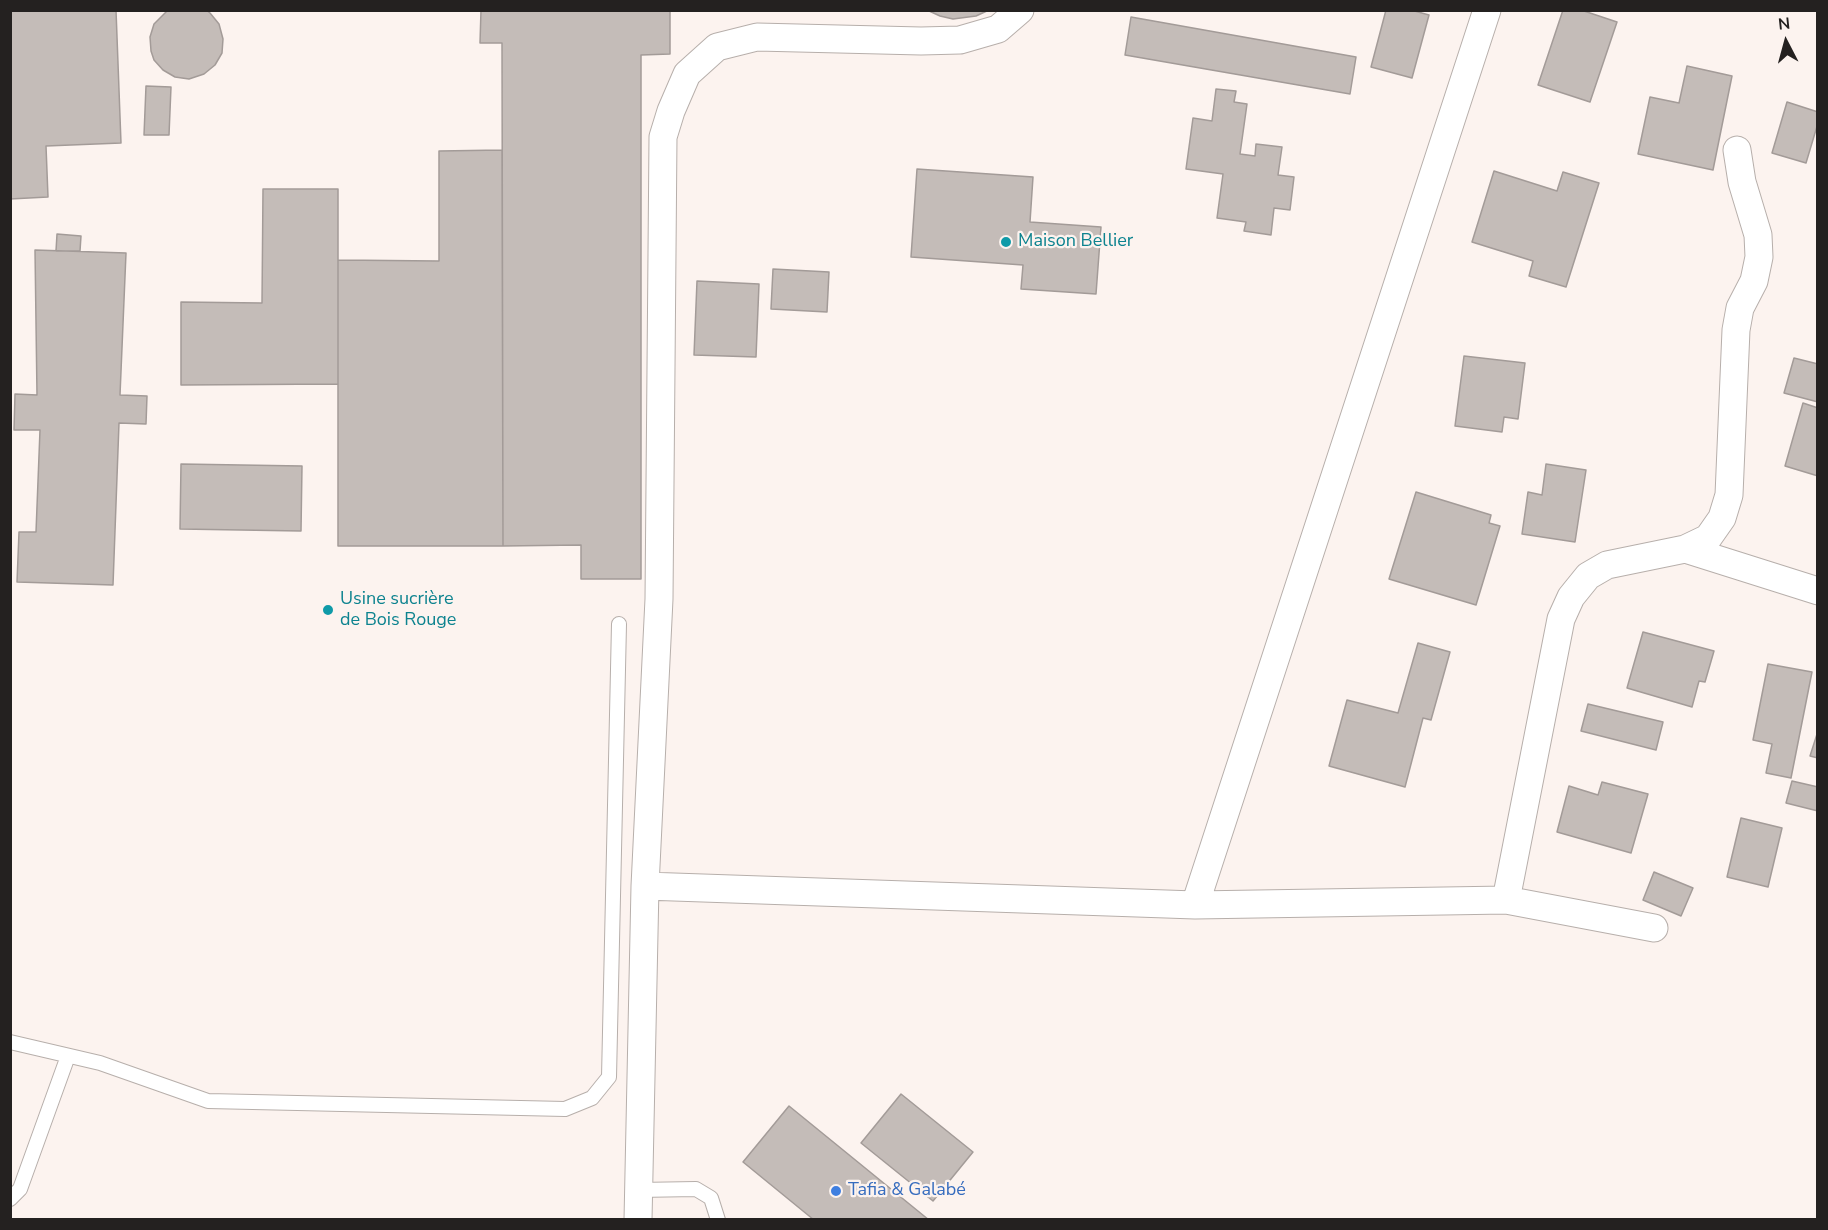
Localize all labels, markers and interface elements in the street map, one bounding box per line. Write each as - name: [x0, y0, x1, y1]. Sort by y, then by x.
- north arrow: [1756, 12, 1816, 72]
- text: N: [1777, 13, 1791, 36]
- place label: Maison Bellier: [1018, 231, 1133, 253]
- marker: Maison Bellier: [999, 235, 1013, 249]
- place label: Usine sucrière de Bois Rouge: [340, 589, 456, 632]
- marker: Usine sucrière de Bois Rouge: [321, 603, 335, 617]
- place label: Tafia & Galabé: [848, 1180, 966, 1202]
- marker: Tafia & Galabé: [829, 1184, 843, 1198]

